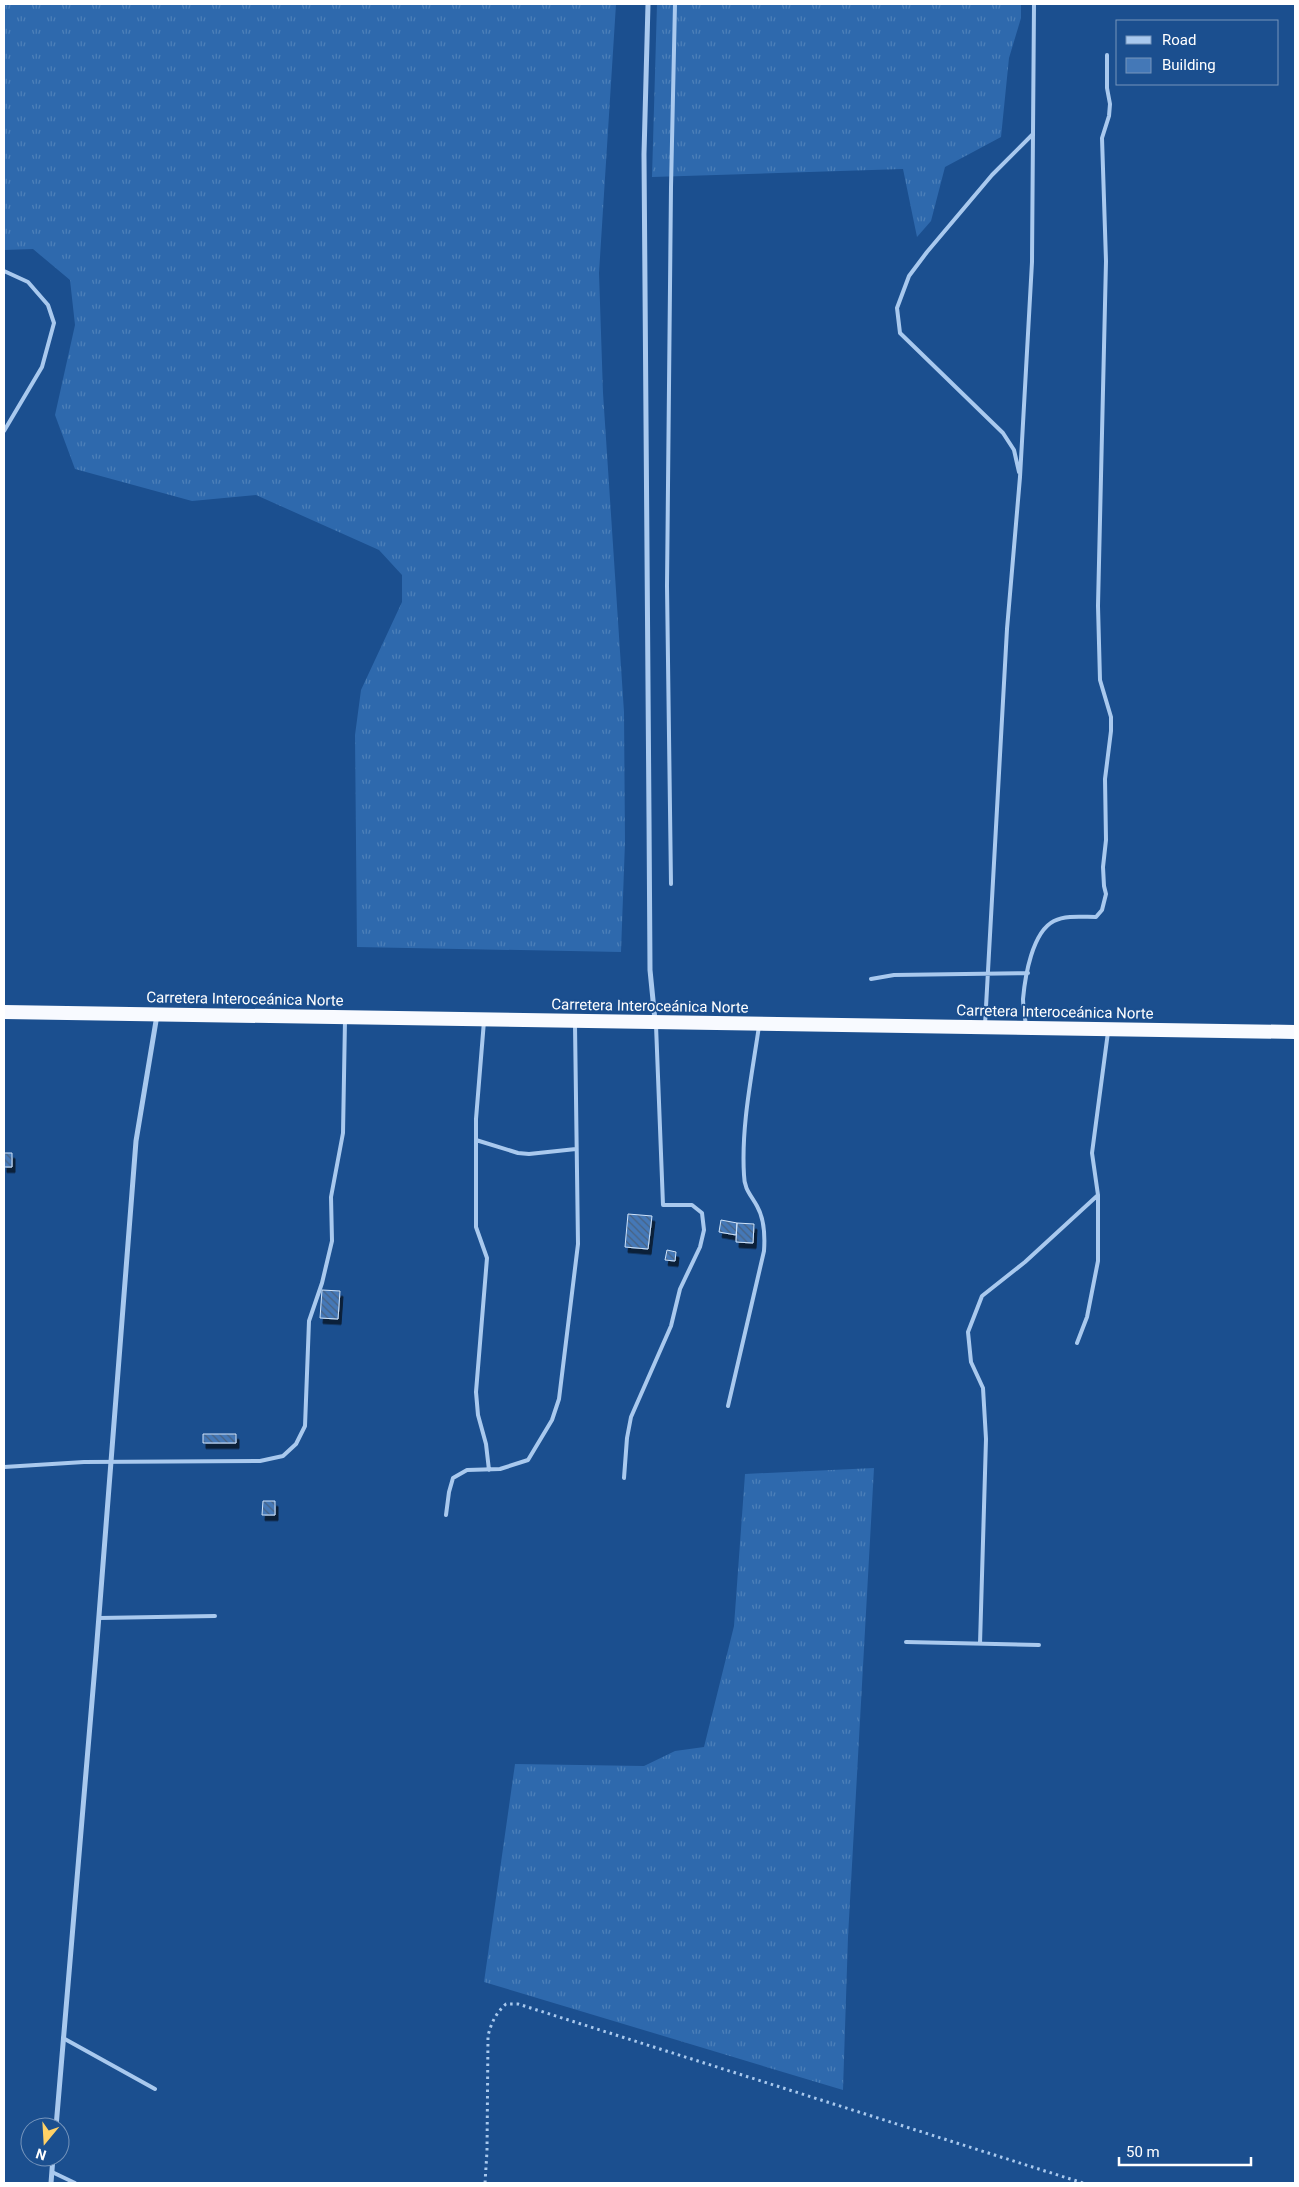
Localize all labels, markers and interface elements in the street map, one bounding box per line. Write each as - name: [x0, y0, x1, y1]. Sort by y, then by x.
- legend: [1116, 20, 1279, 85]
- text: Road: [1162, 31, 1196, 49]
- text: Building: [1162, 56, 1216, 74]
- street label: Carretera Interoceánica Norte: [146, 988, 344, 1010]
- street label: Carretera Interoceánica Norte: [551, 995, 749, 1017]
- street label: Carretera Interoceánica Norte: [956, 1001, 1154, 1023]
- north arrow: [20, 2117, 70, 2167]
- scale bar: [1119, 2134, 1252, 2166]
- text: 50 m: [1126, 2143, 1160, 2161]
- text: N: [34, 2145, 48, 2164]

